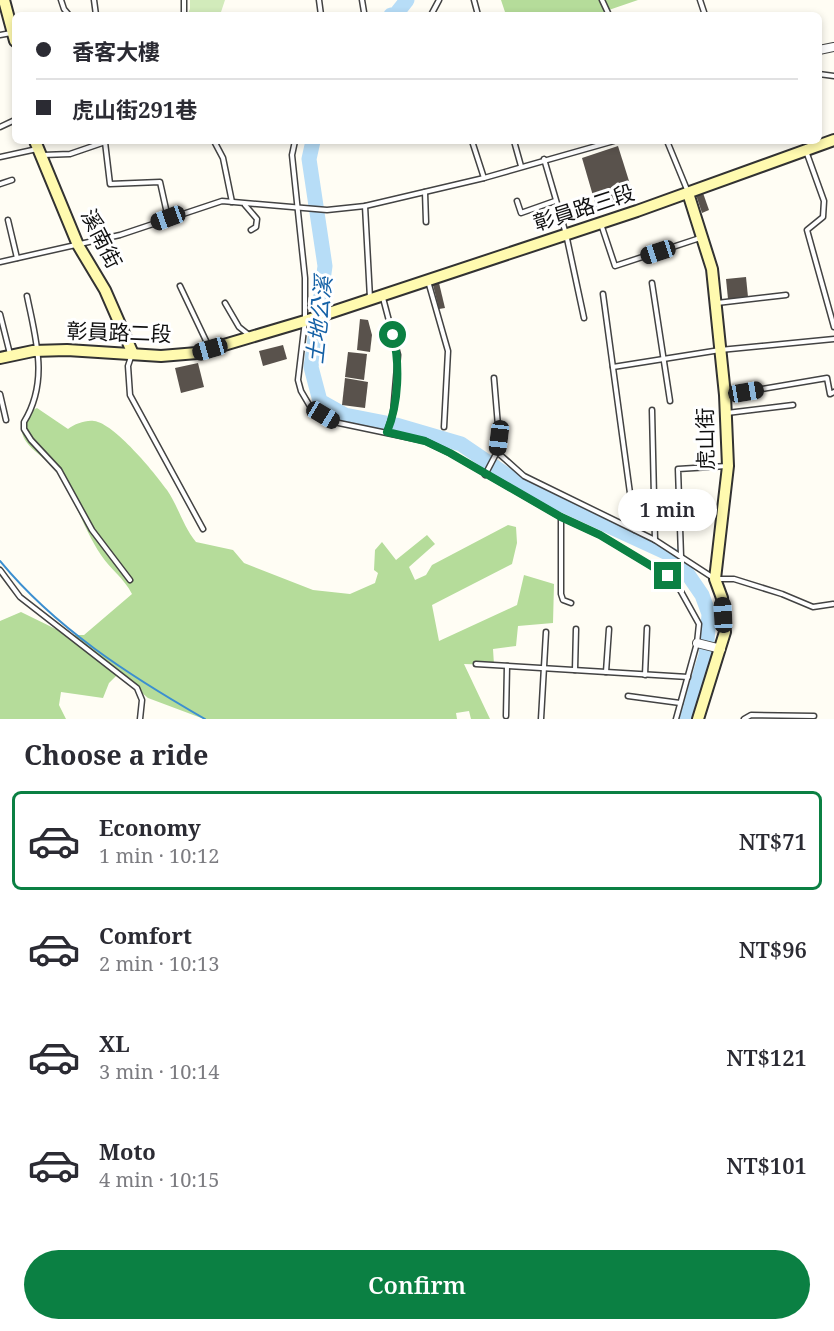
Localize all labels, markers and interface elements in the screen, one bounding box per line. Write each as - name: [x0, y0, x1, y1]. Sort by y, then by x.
- text: 香客大樓: [72, 36, 160, 66]
- text: 虎山街291巷: [72, 94, 197, 124]
- street label: 彰員路三段: [529, 178, 638, 237]
- car: [148, 203, 188, 233]
- street label: 溪南街: [75, 204, 129, 273]
- car: [638, 238, 678, 266]
- water label: 土地公溪: [298, 272, 338, 365]
- street label: 彰員路二段: [66, 316, 172, 348]
- route start: [379, 321, 406, 348]
- car: [190, 335, 230, 363]
- car: [727, 380, 765, 404]
- car: [303, 398, 343, 432]
- street label: 虎山街: [690, 407, 720, 471]
- car: [488, 419, 510, 457]
- callout: 1 min: [618, 489, 718, 531]
- text: 1 min: [640, 496, 695, 523]
- route end: [654, 562, 681, 589]
- car: [713, 597, 733, 633]
- text: Choose a ride: [24, 736, 209, 773]
- text: Economy: [99, 812, 201, 842]
- icon: car: [27, 814, 81, 868]
- text: NT$71: [739, 826, 807, 856]
- text: 1 min · 10:12: [99, 842, 219, 869]
- text: Comfort: [99, 920, 192, 950]
- icon: car: [27, 922, 81, 976]
- text: NT$96: [739, 934, 807, 964]
- text: 2 min · 10:13: [99, 950, 219, 977]
- text: XL: [99, 1028, 130, 1058]
- icon: car: [27, 1030, 81, 1084]
- text: NT$121: [726, 1042, 807, 1072]
- text: 3 min · 10:14: [99, 1058, 219, 1085]
- text: Moto: [99, 1136, 156, 1166]
- icon: car: [27, 1138, 81, 1192]
- text: NT$101: [726, 1150, 807, 1180]
- text: 4 min · 10:15: [99, 1166, 219, 1193]
- button: Confirm: [24, 1250, 810, 1319]

